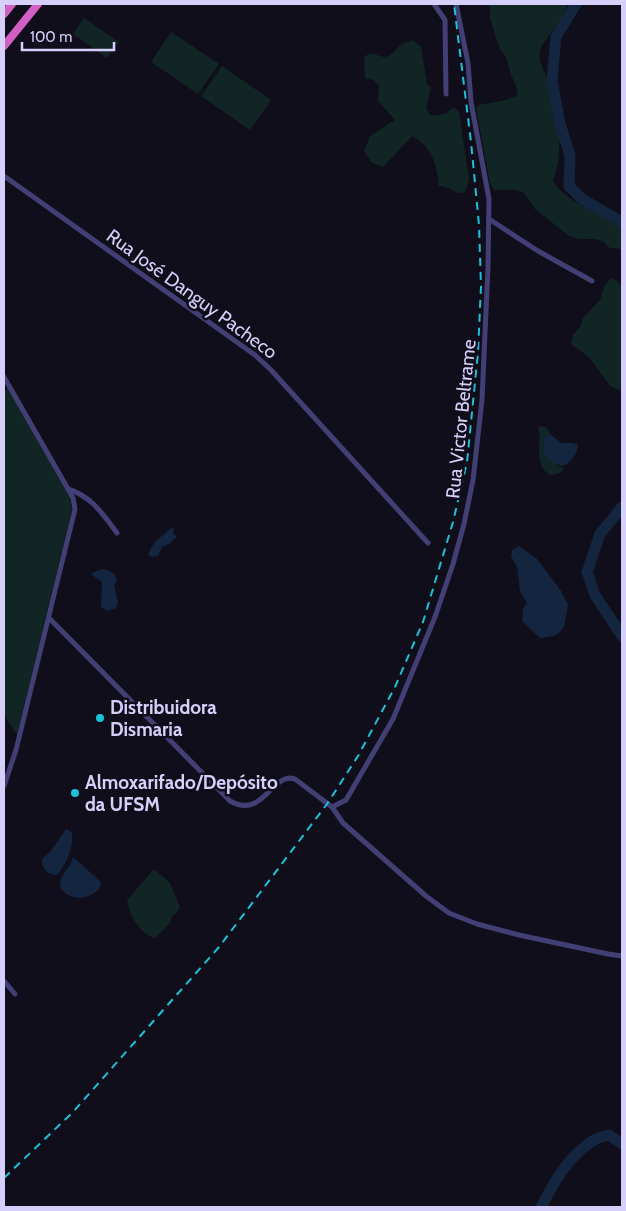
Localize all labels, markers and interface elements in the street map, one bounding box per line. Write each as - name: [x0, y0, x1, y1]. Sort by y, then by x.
- scale bar: [22, 20, 115, 52]
- text: 100 m: [30, 28, 72, 46]
- street label: Rua José Danguy Pacheco: [102, 224, 282, 364]
- street label: Rua Victor Beltrame: [441, 338, 481, 500]
- place label: Distribuidora Dismaria: [110, 696, 217, 741]
- marker: Distribuidora Dismaria: [94, 712, 106, 724]
- place label: Almoxarifado/Depósito da UFSM: [85, 771, 278, 816]
- marker: Almoxarifado/Depósito da UFSM: [69, 787, 81, 799]

